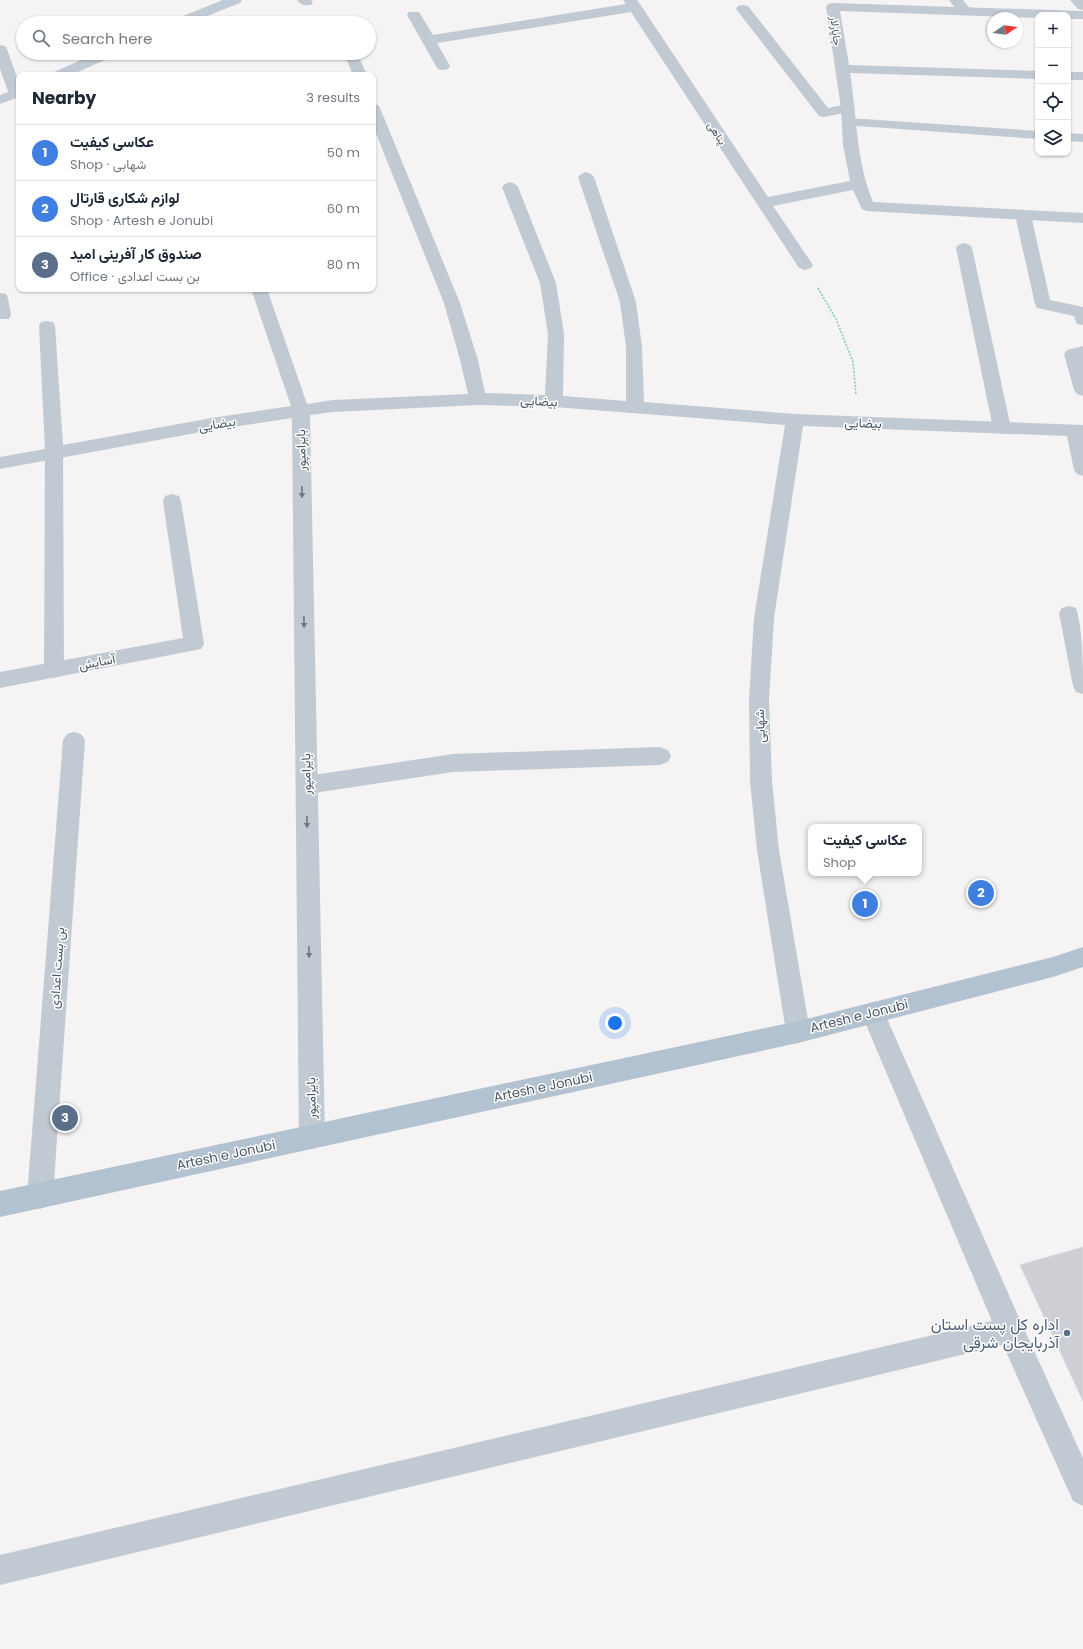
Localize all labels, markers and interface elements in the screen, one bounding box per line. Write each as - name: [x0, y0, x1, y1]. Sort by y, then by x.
- north arrow: [987, 12, 1023, 48]
- map controls: [1035, 12, 1071, 156]
- button: +: [1035, 12, 1071, 48]
- street label: چاپارلار: [826, 14, 846, 47]
- search box: [16, 16, 376, 60]
- icon: search: [30, 27, 52, 49]
- text: Search here: [62, 28, 152, 49]
- button: −: [1035, 48, 1071, 84]
- button: locate: [1035, 84, 1071, 120]
- text: Nearby: [32, 86, 96, 110]
- text: 3 results: [306, 88, 360, 107]
- street label: پناهی: [704, 118, 730, 148]
- button: layers: [1035, 120, 1071, 156]
- text: عکاسی کیفیت: [70, 131, 154, 152]
- text: 1: [43, 143, 47, 162]
- text: 50 m: [327, 143, 360, 162]
- text: Shop · شهابی: [70, 155, 146, 174]
- text: لوازم شکاری قارتال: [70, 187, 180, 208]
- text: 2: [41, 199, 49, 218]
- text: 60 m: [327, 199, 360, 218]
- text: Shop · Artesh e Jonubi: [70, 211, 213, 230]
- text: صندوق کار آفرینی امید: [70, 243, 202, 264]
- text: 3: [41, 255, 49, 274]
- text: 80 m: [327, 255, 360, 274]
- text: Office · بن بست اعدادی: [70, 267, 200, 286]
- street label: بیضایی: [520, 391, 558, 411]
- street label: بیضایی: [197, 412, 237, 436]
- street label: بیضایی: [844, 413, 882, 433]
- street label: بایرامپور: [291, 429, 311, 472]
- one-way arrow: [299, 486, 305, 499]
- one-way arrow: [301, 616, 307, 629]
- street label: آسایش: [77, 649, 118, 675]
- street label: شهابی: [750, 709, 770, 743]
- street label: بایرامپور: [296, 753, 316, 796]
- one-way arrow: [304, 816, 310, 829]
- popup: [808, 824, 922, 876]
- text: عکاسی کیفیت: [823, 829, 907, 850]
- text: Shop: [823, 853, 856, 872]
- pin: 2: [968, 878, 994, 908]
- pin: 1: [852, 889, 878, 919]
- street label: بن بست اعدادی: [45, 926, 69, 1010]
- one-way arrow: [306, 946, 312, 959]
- street label: Artesh e Jonubi: [808, 995, 910, 1037]
- your location: [605, 1013, 625, 1033]
- street label: Artesh e Jonubi: [492, 1067, 594, 1107]
- street label: بایرامپور: [301, 1077, 321, 1120]
- pin: 3: [52, 1103, 78, 1133]
- street label: Artesh e Jonubi: [175, 1135, 277, 1175]
- place label: اداره کل پست استان آذربایجان شرقی: [931, 1313, 1060, 1354]
- marker: اداره کل پست استان آذربایجان شرقی: [1062, 1328, 1072, 1338]

